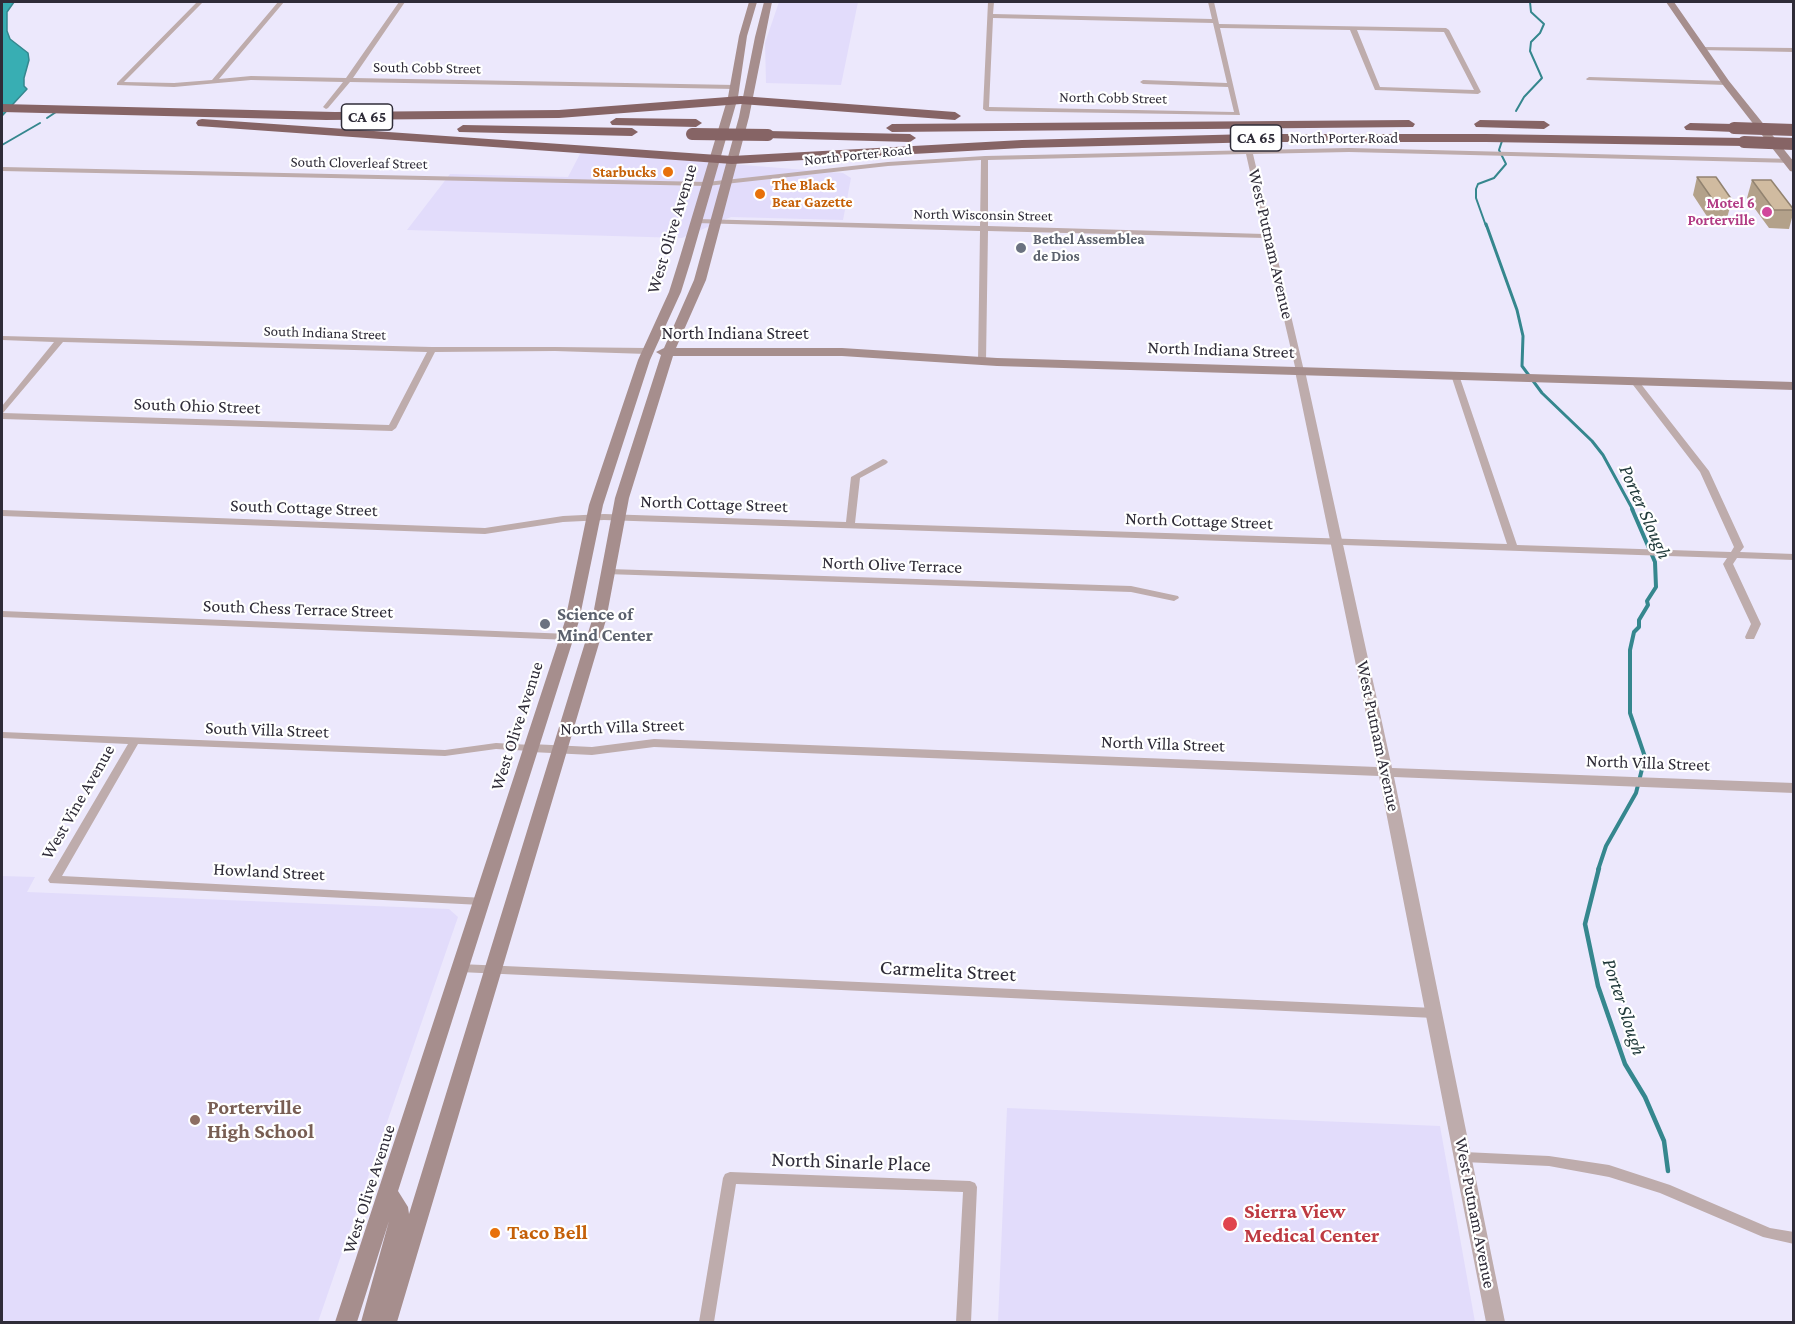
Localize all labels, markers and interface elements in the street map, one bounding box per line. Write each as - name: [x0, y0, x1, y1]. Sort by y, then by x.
- street label: South Cobb Street: [373, 58, 481, 78]
- street label: North Cobb Street: [1059, 88, 1167, 108]
- road number: CA 65: [342, 104, 392, 130]
- road number: CA 65: [1230, 125, 1282, 151]
- street label: North Porter Road: [1290, 129, 1398, 147]
- street label: North Porter Road: [803, 140, 913, 170]
- street label: South Cloverleaf Street: [290, 153, 428, 173]
- street label: West Olive Avenue: [642, 162, 702, 296]
- place label: Starbucks: [592, 163, 656, 181]
- marker: Starbucks: [661, 165, 675, 179]
- street label: West Putnam Avenue: [1243, 167, 1299, 321]
- place label: The Black Bear Gazette: [772, 176, 852, 211]
- marker: The Black Bear Gazette: [753, 187, 767, 201]
- place label: Motel 6 Porterville: [1687, 194, 1755, 229]
- street label: North Wisconsin Street: [913, 205, 1053, 225]
- marker: Motel 6 Porterville: [1760, 205, 1774, 219]
- place label: Bethel Assemblea de Dios: [1033, 230, 1145, 265]
- marker: Bethel Assemblea de Dios: [1014, 241, 1028, 255]
- street label: South Indiana Street: [263, 322, 387, 344]
- street label: North Indiana Street: [661, 322, 809, 344]
- street label: North Indiana Street: [1147, 337, 1295, 363]
- street label: South Ohio Street: [133, 393, 261, 419]
- water label: Porter Slough: [1614, 461, 1676, 563]
- street label: North Cottage Street: [640, 491, 788, 517]
- street label: South Cottage Street: [230, 495, 378, 521]
- street label: North Cottage Street: [1125, 508, 1273, 534]
- street label: North Olive Terrace: [822, 552, 962, 578]
- street label: South Chess Terrace Street: [203, 595, 393, 623]
- place label: Science of Mind Center: [557, 603, 653, 646]
- marker: Science of Mind Center: [538, 617, 552, 631]
- street label: West Olive Avenue: [486, 659, 548, 793]
- street label: West Putnam Avenue: [1351, 659, 1405, 813]
- street label: North Villa Street: [560, 714, 684, 740]
- street label: South Villa Street: [205, 717, 329, 743]
- street label: North Villa Street: [1101, 731, 1225, 757]
- street label: West Vine Avenue: [36, 741, 120, 863]
- street label: North Villa Street: [1586, 750, 1710, 776]
- street label: Howland Street: [213, 858, 325, 886]
- street label: Carmelita Street: [879, 955, 1017, 987]
- water label: Porter Slough: [1597, 955, 1651, 1059]
- place label: Porterville High School: [207, 1095, 314, 1145]
- marker: Porterville High School: [188, 1113, 202, 1127]
- street label: West Olive Avenue: [338, 1122, 400, 1256]
- street label: West Putnam Avenue: [1450, 1136, 1500, 1290]
- street label: North Sinarle Place: [771, 1147, 931, 1177]
- place label: Sierra View Medical Center: [1244, 1199, 1379, 1249]
- marker: Sierra View Medical Center: [1221, 1215, 1239, 1233]
- place label: Taco Bell: [507, 1220, 588, 1246]
- marker: Taco Bell: [488, 1226, 502, 1240]

